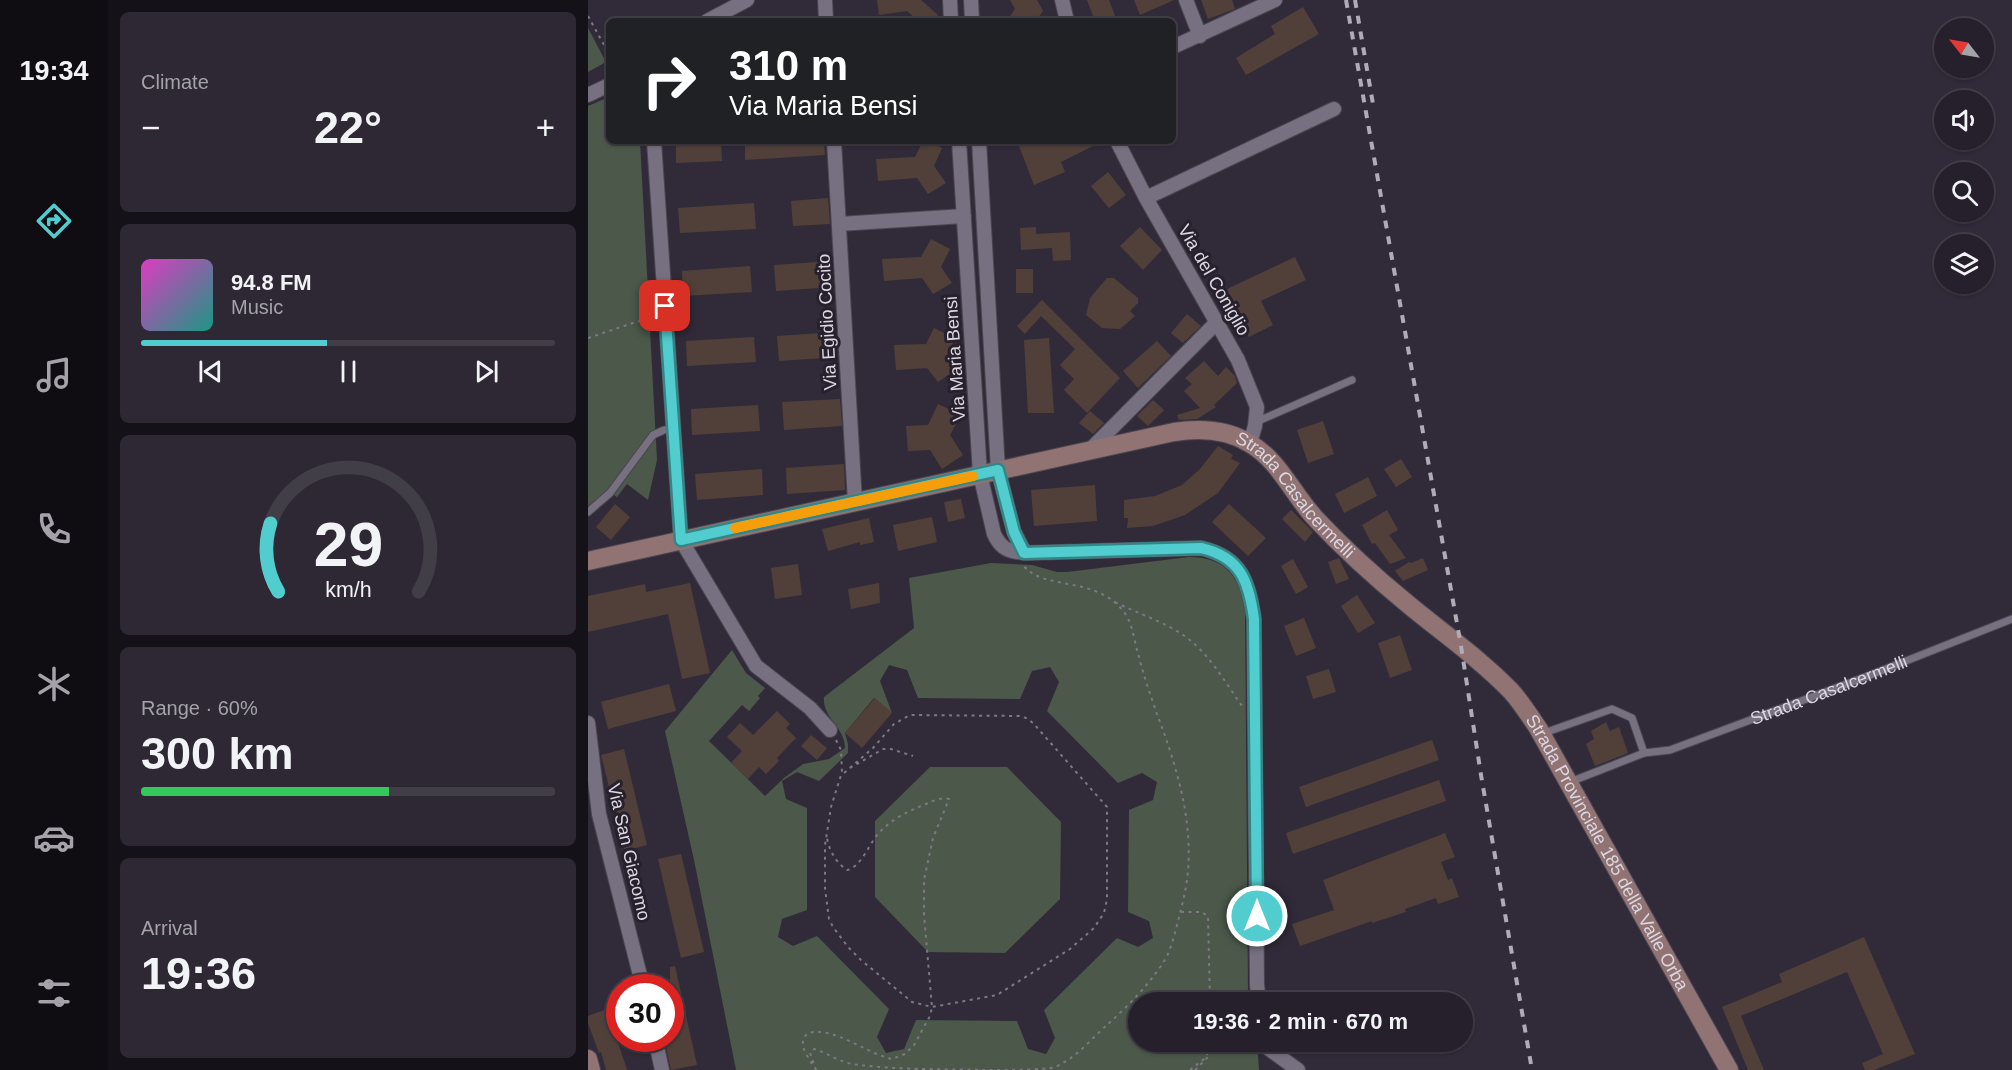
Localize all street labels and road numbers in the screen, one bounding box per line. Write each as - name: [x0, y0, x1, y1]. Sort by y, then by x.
- street label: Via del Coniglio: [1174, 221, 1254, 339]
- street label: Via Egidio Cocito: [813, 253, 841, 391]
- street label: Via Maria Bensi: [941, 296, 969, 422]
- street label: Strada Casalcermelli: [1233, 428, 1359, 562]
- street label: Strada Casalcermelli: [1748, 651, 1910, 729]
- street label: Strada Provinciale 185 della Valle Orba: [1522, 711, 1693, 995]
- street label: Via San Giacomo: [604, 782, 654, 922]

